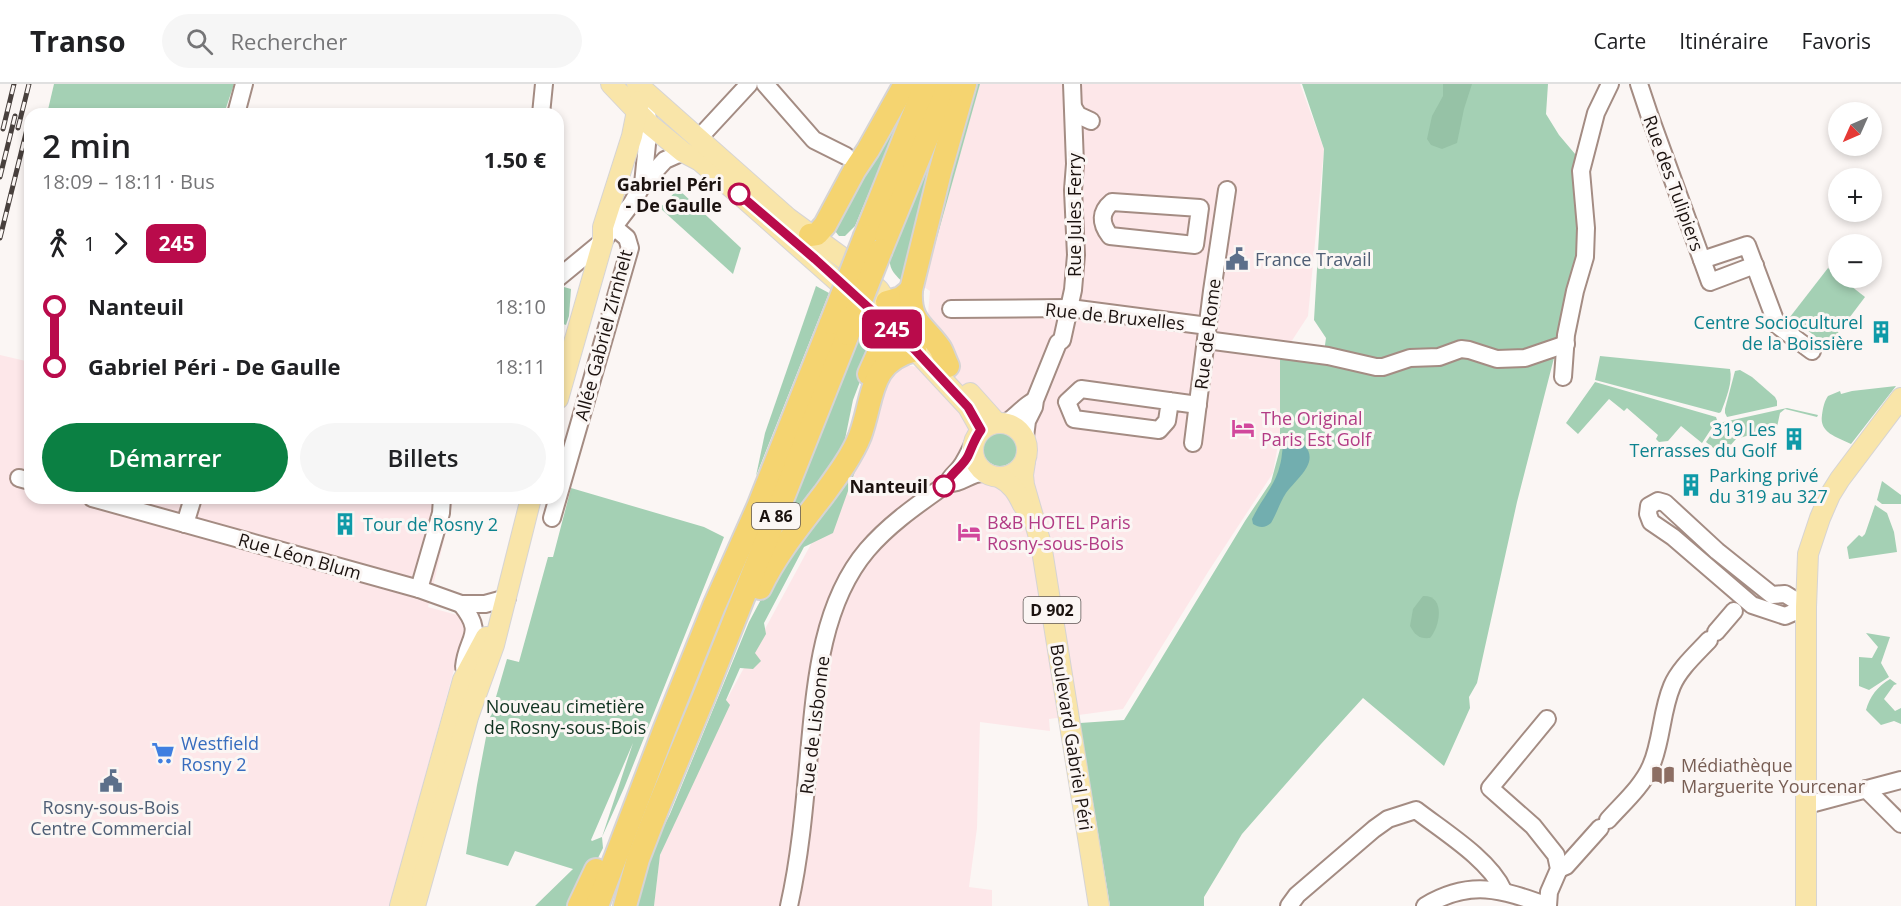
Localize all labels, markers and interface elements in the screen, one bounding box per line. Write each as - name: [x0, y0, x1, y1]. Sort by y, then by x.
- search box: [162, 14, 582, 68]
- text: Transo: [30, 22, 126, 60]
- icon: search: [183, 25, 216, 58]
- text: Rechercher: [231, 26, 347, 56]
- text: Carte: [1593, 27, 1646, 55]
- text: Itinéraire: [1679, 27, 1768, 55]
- text: Favoris: [1801, 27, 1871, 55]
- north arrow: [1828, 102, 1882, 156]
- map controls: [1828, 102, 1882, 288]
- street label: Rue des Tulipiers: [1638, 112, 1710, 254]
- text: 2 min: [42, 123, 131, 168]
- text: 1.50 €: [484, 144, 546, 174]
- street label: Rue Jules Ferry: [1062, 152, 1086, 277]
- text: 18:09 – 18:11 · Bus: [42, 168, 215, 195]
- button: +: [1828, 168, 1882, 222]
- place label: Gabriel Péri - De Gaulle: [617, 172, 722, 217]
- marker: Gabriel Péri - De Gaulle: [728, 183, 750, 205]
- icon: walk: [42, 227, 75, 260]
- icon: forward: [104, 227, 137, 260]
- text: 245: [158, 229, 194, 257]
- text: 1: [84, 230, 95, 257]
- button: −: [1828, 234, 1882, 288]
- public building icon: France Travail: [1224, 246, 1250, 272]
- street label: Allée Gabriel Zirnhelt: [569, 247, 637, 423]
- place label: France Travail: [1255, 247, 1371, 271]
- street label: Rue de Rome: [1188, 277, 1226, 391]
- text: Nanteuil: [88, 291, 184, 321]
- text: 18:10: [495, 293, 546, 320]
- street label: Rue de Bruxelles: [1044, 297, 1186, 335]
- line badge: 245: [858, 310, 926, 348]
- place label: Centre Socioculturel de la Boissière: [1694, 310, 1863, 355]
- text: 245: [874, 315, 910, 343]
- building icon: Centre Socioculturel de la Boissière: [1868, 319, 1894, 345]
- text: Gabriel Péri - De Gaulle: [88, 351, 340, 381]
- text: 18:11: [495, 353, 546, 380]
- place label: The Original Paris Est Golf: [1261, 406, 1372, 451]
- hotel icon: The Original Paris Est Golf: [1230, 415, 1256, 441]
- place label: 319 Les Terrasses du Golf: [1630, 417, 1777, 462]
- button: Démarrer: [42, 423, 288, 492]
- button: Billets: [300, 423, 546, 492]
- building icon: 319 Les Terrasses du Golf: [1781, 426, 1807, 452]
- place label: Parking privé du 319 au 327: [1709, 463, 1828, 508]
- building icon: Parking privé du 319 au 327: [1678, 472, 1704, 498]
- place label: Nanteuil: [849, 474, 928, 498]
- marker: Nanteuil: [933, 475, 955, 497]
- road number: A 86: [752, 503, 800, 529]
- place label: B&B HOTEL Paris Rosny-sous-Bois: [987, 510, 1131, 555]
- building icon: Tour de Rosny 2: [332, 511, 358, 537]
- place label: Tour de Rosny 2: [363, 512, 498, 536]
- hotel icon: B&B HOTEL Paris Rosny-sous-Bois: [956, 519, 982, 545]
- street label: Rue Léon Blum: [236, 527, 364, 585]
- road number: D 902: [1024, 597, 1080, 623]
- street label: Boulevard Gabriel Péri: [1045, 642, 1099, 832]
- street label: Rue de Lisbonne: [794, 654, 834, 796]
- park label: Nouveau cimetière de Rosny-sous-Bois: [484, 694, 646, 739]
- place label: Westfield Rosny 2: [181, 731, 259, 776]
- supermarket icon: Westfield Rosny 2: [150, 740, 176, 766]
- place label: Médiathèque Marguerite Yourcenar: [1681, 753, 1866, 798]
- library icon: Médiathèque Marguerite Yourcenar: [1650, 762, 1676, 788]
- public building icon: Rosny-sous-Bois Centre Commercial: [98, 768, 124, 794]
- place label: Rosny-sous-Bois Centre Commercial: [30, 795, 192, 840]

